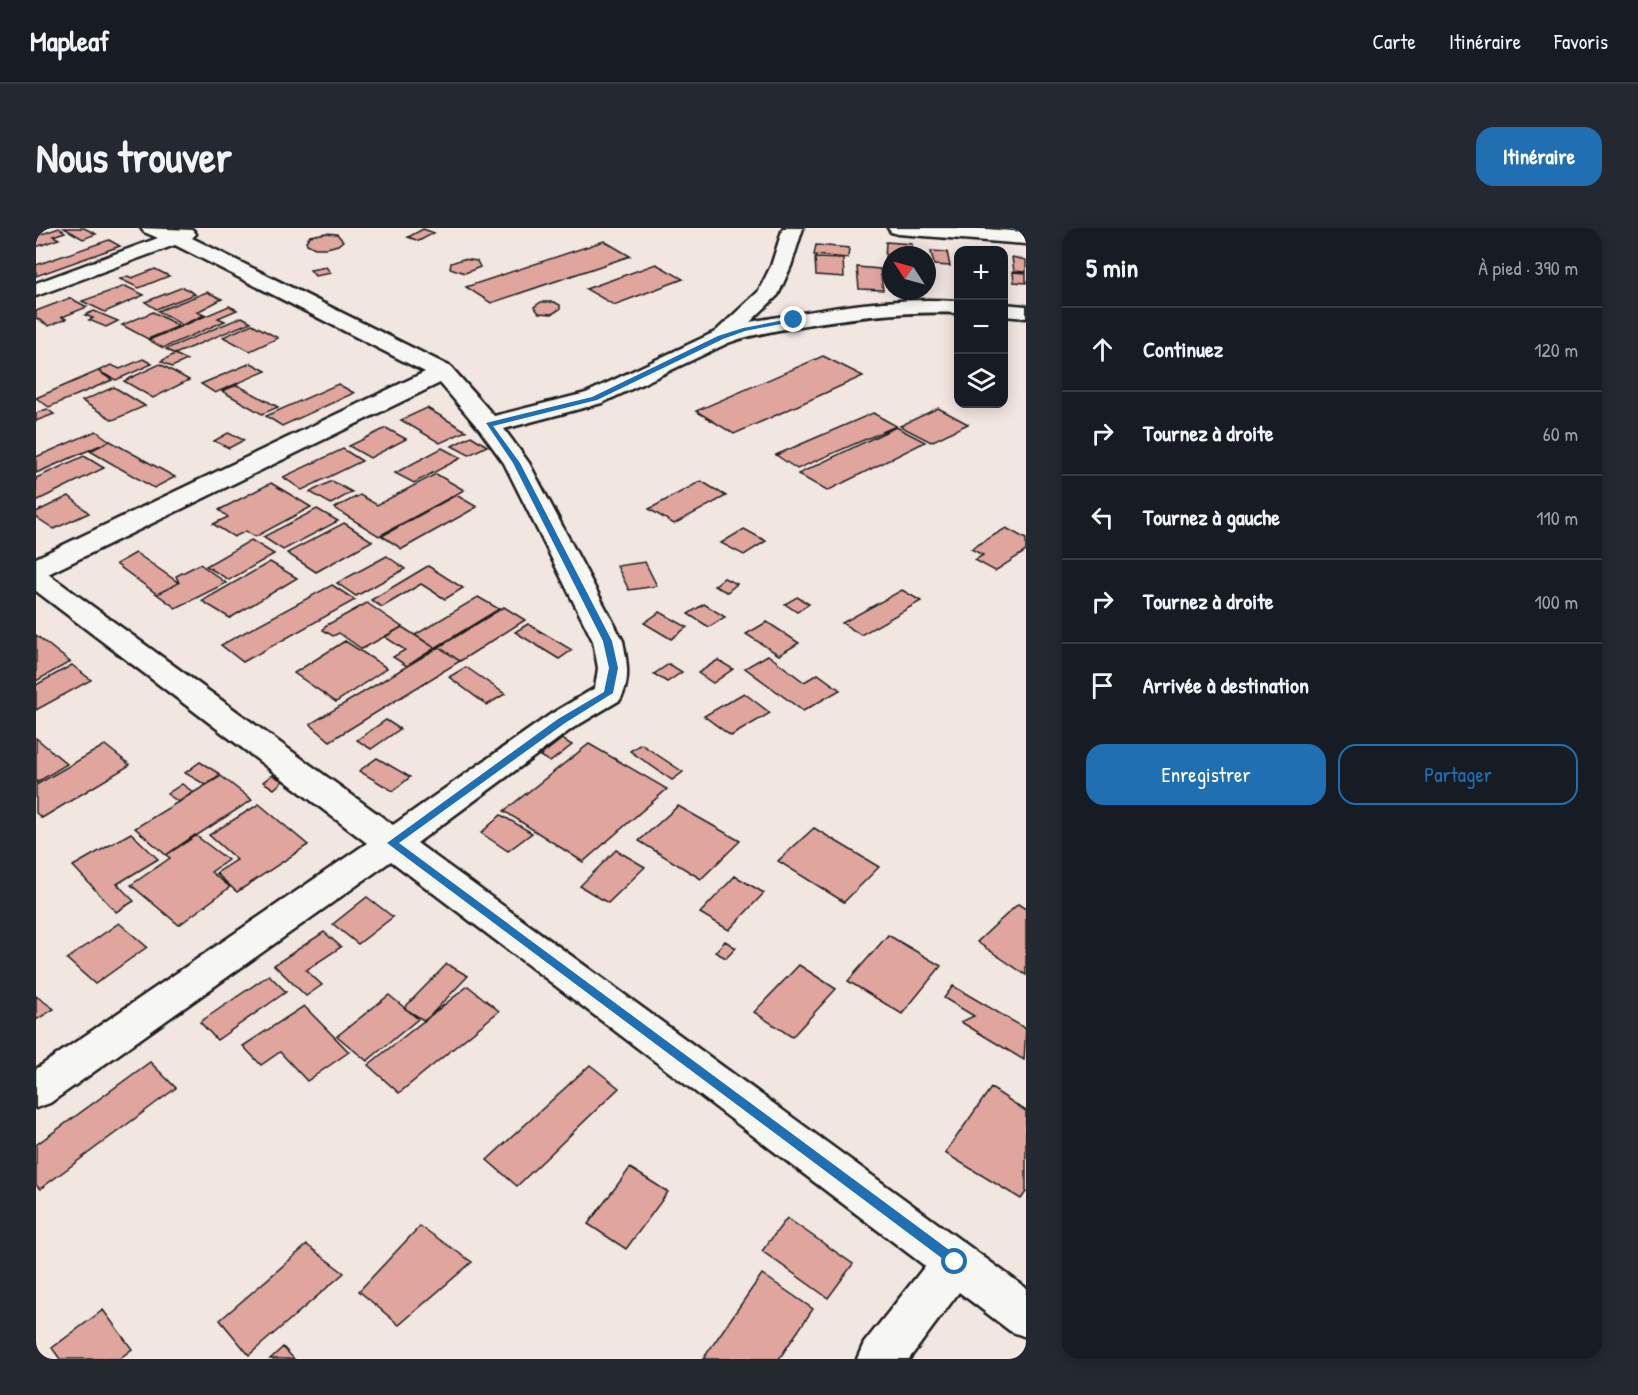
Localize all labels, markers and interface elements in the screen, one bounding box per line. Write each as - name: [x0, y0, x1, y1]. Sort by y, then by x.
- text: Mapleaf: [30, 22, 109, 60]
- text: Carte: [1373, 27, 1416, 56]
- text: Itinéraire: [1449, 27, 1521, 56]
- text: Favoris: [1554, 27, 1608, 56]
- button: Itinéraire: [1476, 127, 1602, 186]
- text: Nous trouver: [36, 128, 232, 185]
- north arrow: [882, 246, 936, 300]
- map controls: [954, 246, 1008, 408]
- button: +: [954, 246, 1008, 300]
- text: 5 min: [1086, 250, 1138, 285]
- text: À pied · 390 m: [1478, 254, 1578, 281]
- button: −: [954, 300, 1008, 354]
- route end: [780, 306, 806, 332]
- icon: ahead: [1086, 333, 1119, 366]
- text: Continuez: [1143, 334, 1223, 364]
- text: 120 m: [1534, 336, 1578, 363]
- button: layers: [954, 354, 1008, 408]
- icon: right: [1086, 417, 1119, 450]
- text: Tournez à droite: [1143, 418, 1273, 448]
- text: 60 m: [1543, 420, 1578, 447]
- icon: left: [1086, 501, 1119, 534]
- text: Tournez à gauche: [1143, 502, 1280, 532]
- text: 110 m: [1536, 504, 1578, 531]
- icon: right: [1086, 585, 1119, 618]
- text: Tournez à droite: [1143, 586, 1273, 616]
- text: 100 m: [1535, 588, 1578, 615]
- icon: arrive: [1086, 669, 1119, 702]
- text: Arrivée à destination: [1143, 670, 1309, 700]
- button: Enregistrer: [1086, 744, 1326, 805]
- button: Partager: [1338, 744, 1578, 805]
- route start: [941, 1248, 967, 1274]

